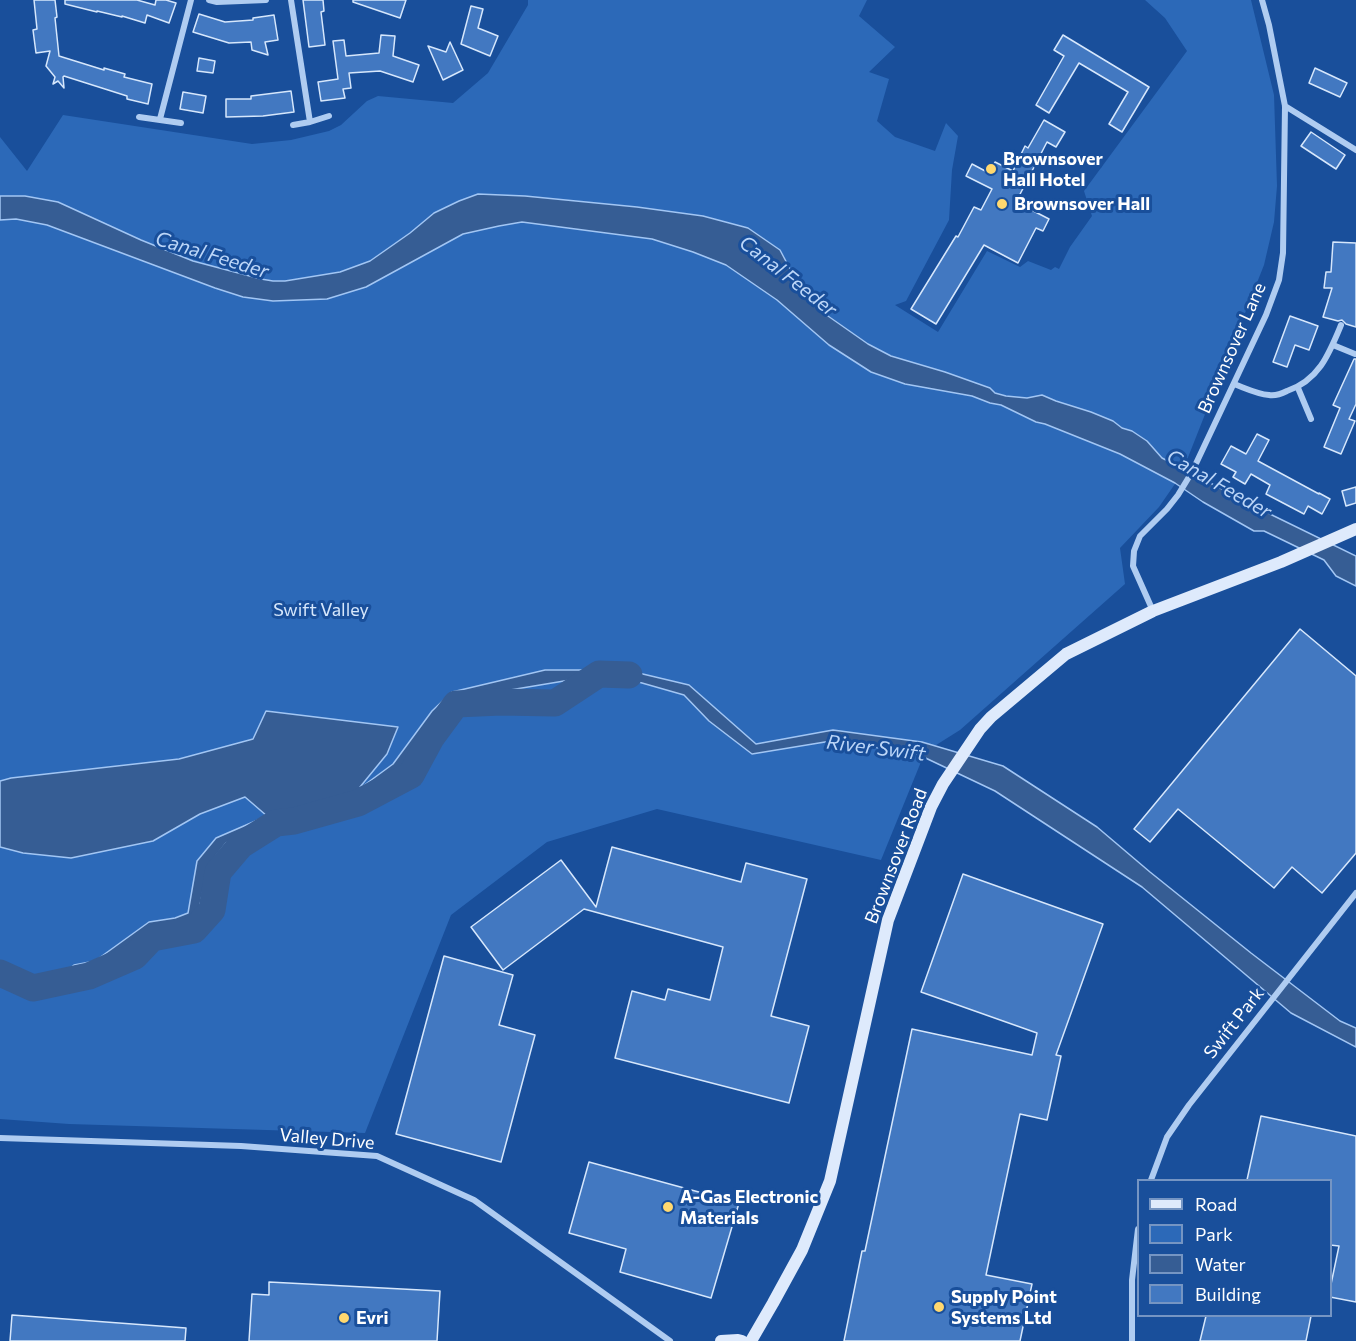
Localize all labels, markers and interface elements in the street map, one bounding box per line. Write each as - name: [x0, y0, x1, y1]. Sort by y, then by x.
- place label: Brownsover Hall Hotel: [1003, 148, 1103, 190]
- marker: Brownsover Hall Hotel: [984, 162, 998, 176]
- place label: Brownsover Hall: [1014, 193, 1150, 215]
- marker: Brownsover Hall: [995, 197, 1009, 211]
- water label: Canal Feeder: [152, 226, 272, 284]
- water label: Canal Feeder: [734, 230, 842, 322]
- street label: Brownsover Lane: [1193, 279, 1271, 417]
- water label: Canal Feeder: [1162, 444, 1276, 524]
- park label: Swift Valley: [273, 599, 369, 621]
- water label: River Swift: [825, 730, 927, 766]
- street label: Brownsover Road: [860, 785, 932, 927]
- street label: Swift Park: [1199, 983, 1269, 1063]
- street label: Valley Drive: [279, 1124, 375, 1154]
- legend: [1137, 1179, 1332, 1317]
- place label: A-Gas Electronic Materials: [680, 1186, 818, 1228]
- text: Road: [1195, 1193, 1237, 1215]
- marker: A-Gas Electronic Materials: [661, 1200, 675, 1214]
- text: Park: [1195, 1223, 1233, 1245]
- text: Water: [1195, 1253, 1246, 1275]
- text: Building: [1195, 1283, 1261, 1305]
- place label: Supply Point Systems Ltd: [951, 1286, 1057, 1328]
- marker: Supply Point Systems Ltd: [932, 1300, 946, 1314]
- place label: Evri: [356, 1307, 389, 1329]
- marker: Evri: [337, 1311, 351, 1325]

